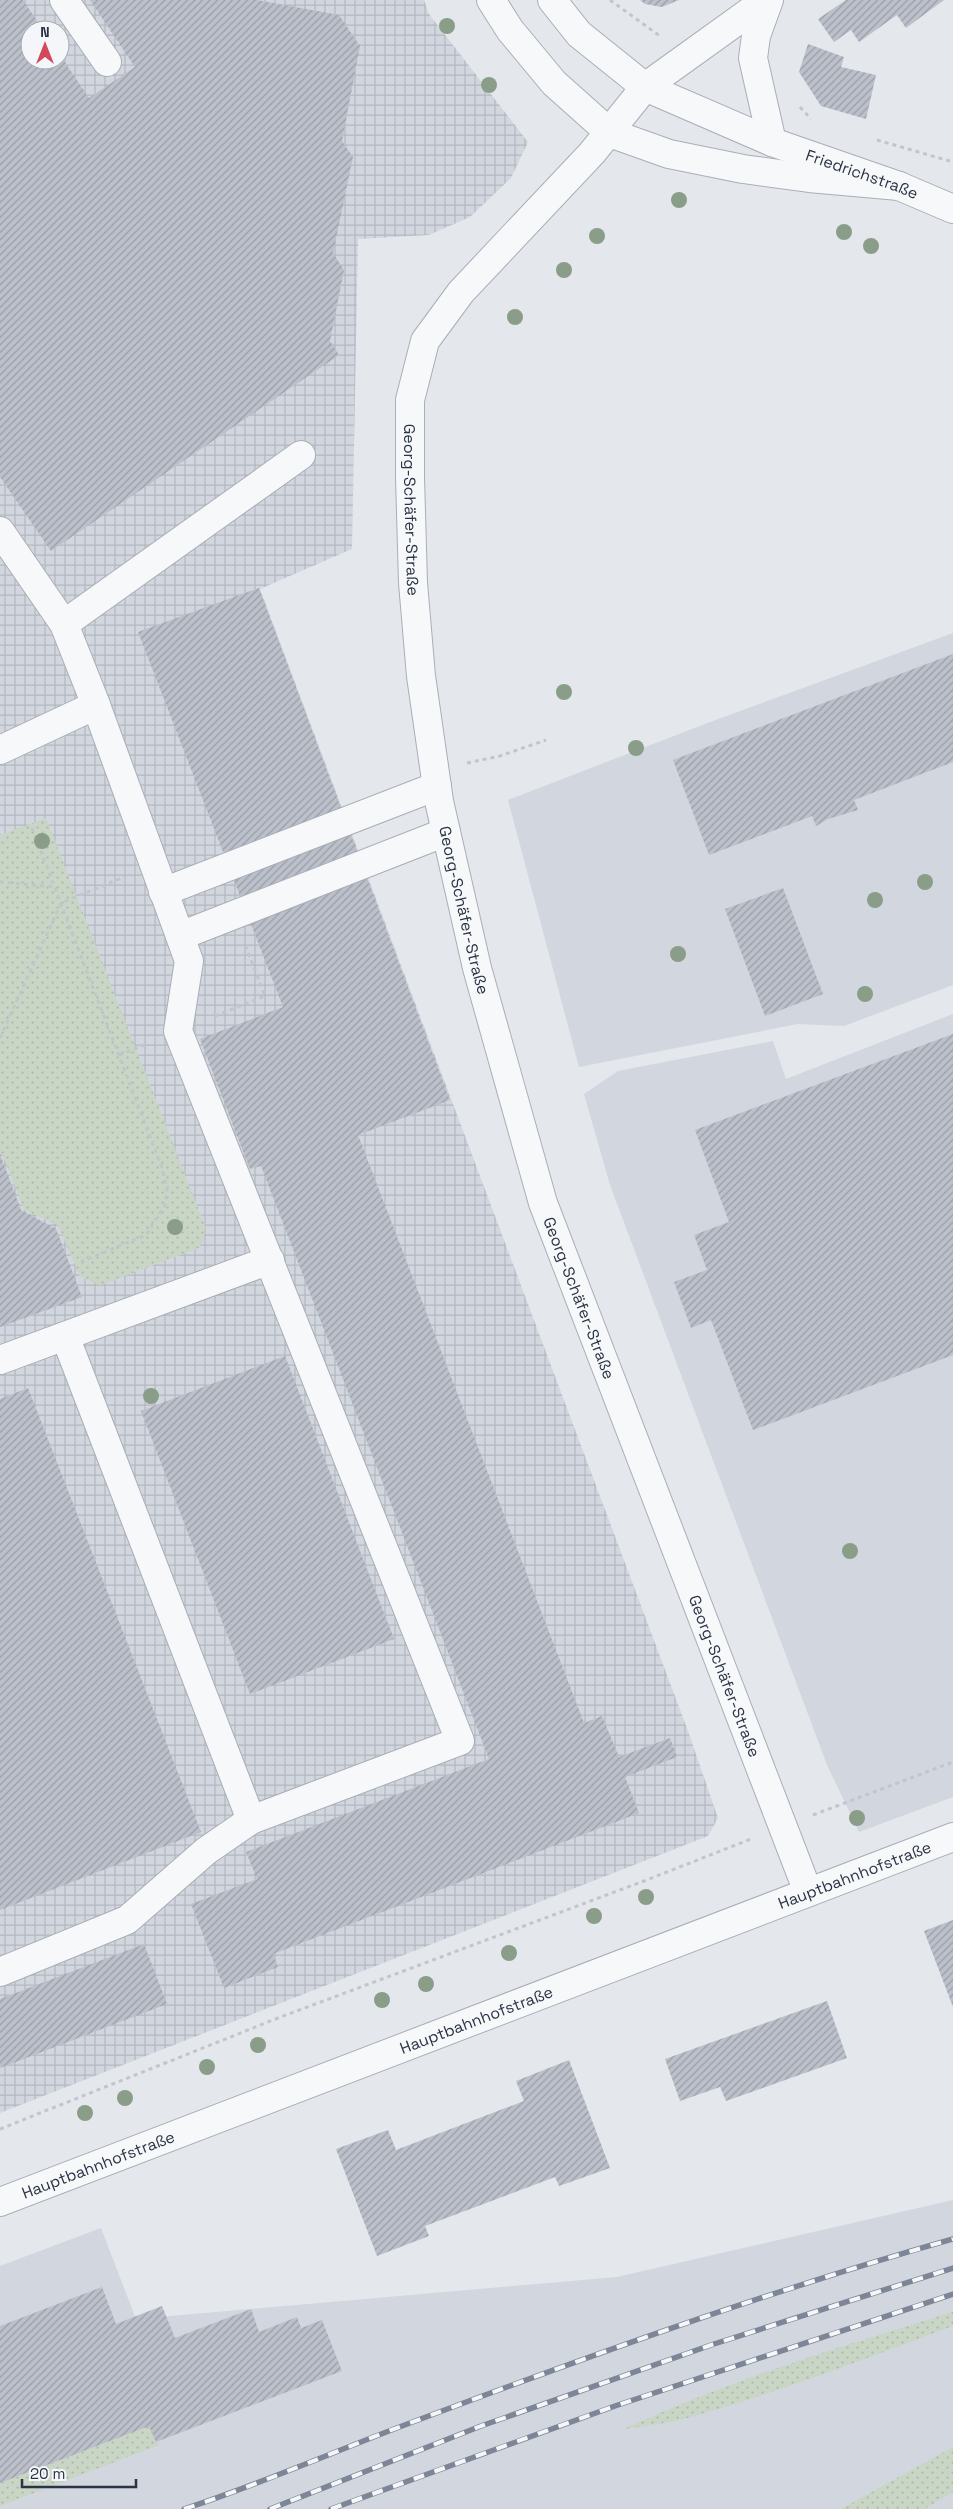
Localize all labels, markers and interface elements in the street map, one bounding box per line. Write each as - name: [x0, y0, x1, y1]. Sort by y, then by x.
- north arrow: [20, 20, 70, 70]
- text: N: [40, 23, 50, 41]
- street label: Friedrichstraße: [803, 144, 922, 204]
- street label: Georg-Schäfer-Straße: [399, 424, 425, 596]
- street label: Georg-Schäfer-Straße: [435, 824, 494, 997]
- street label: Georg-Schäfer-Straße: [539, 1214, 620, 1382]
- street label: Georg-Schäfer-Straße: [684, 1592, 766, 1760]
- street label: Hauptbahnhofstraße: [775, 1836, 934, 1914]
- street label: Hauptbahnhofstraße: [397, 1981, 556, 2058]
- street label: Hauptbahnhofstraße: [19, 2126, 178, 2203]
- scale bar: [22, 2456, 136, 2488]
- text: 20 m: [30, 2464, 65, 2483]

